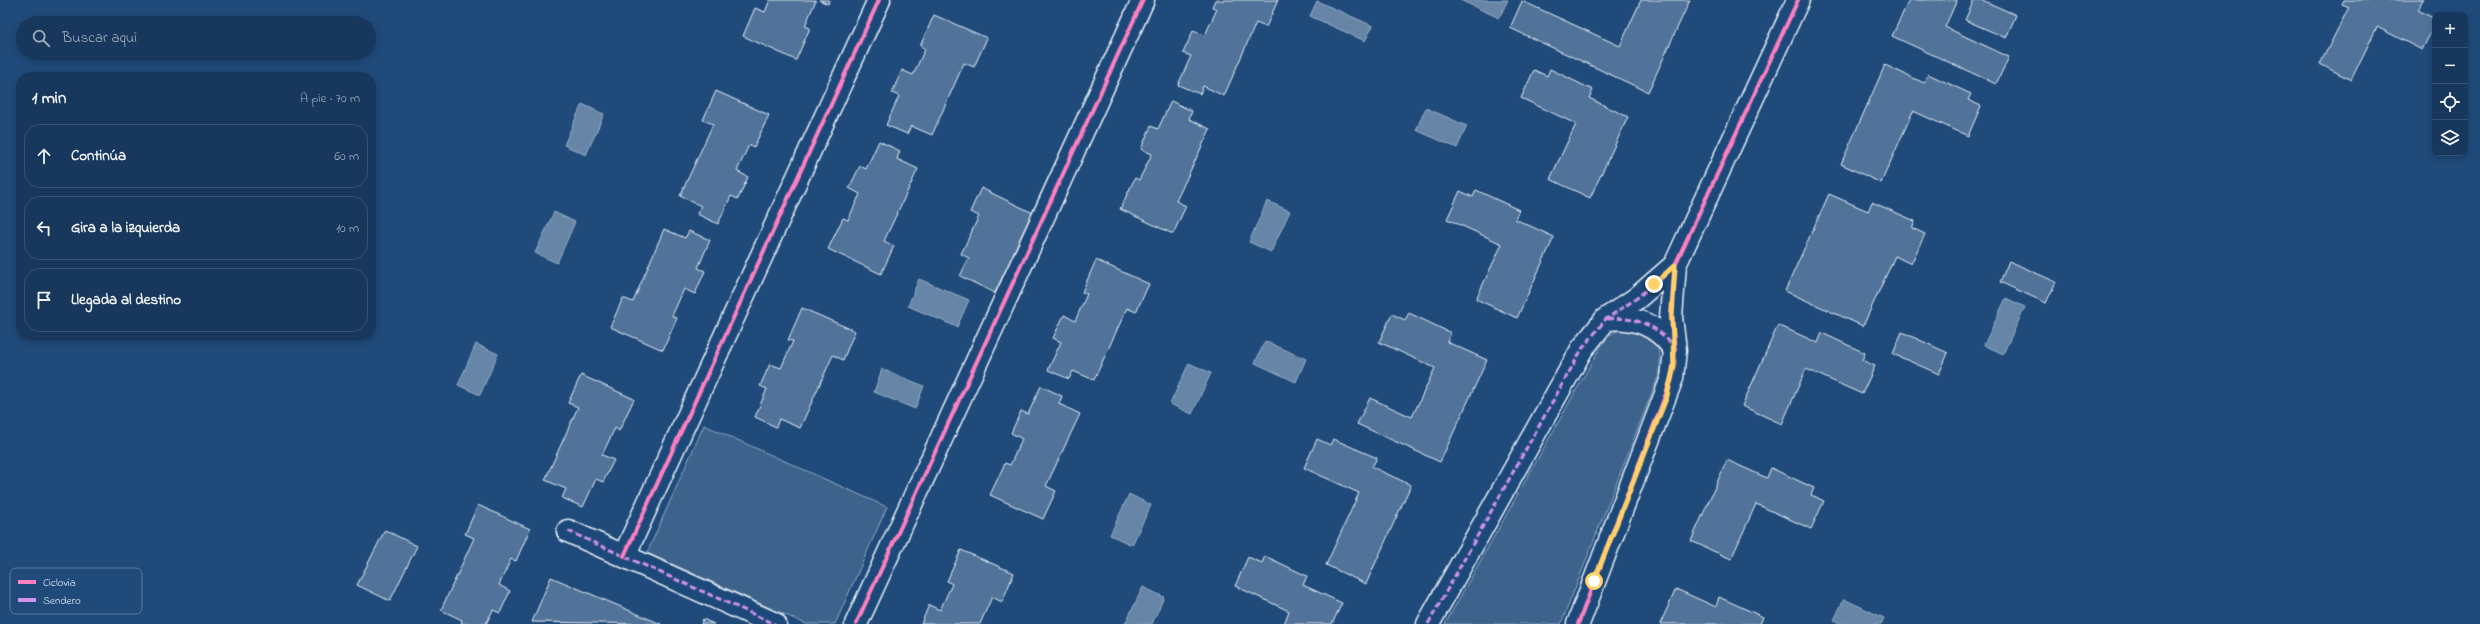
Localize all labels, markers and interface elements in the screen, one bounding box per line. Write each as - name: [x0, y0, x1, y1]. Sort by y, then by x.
- map controls: [2432, 12, 2468, 156]
- button: +: [2432, 12, 2468, 48]
- search box: [16, 16, 376, 60]
- icon: search: [30, 27, 52, 49]
- text: Buscar aquí: [62, 27, 137, 49]
- button: −: [2432, 48, 2468, 84]
- button: locate: [2432, 84, 2468, 120]
- text: 1 min: [32, 86, 66, 111]
- text: A pie · 70 m: [300, 89, 360, 108]
- button: layers: [2432, 120, 2468, 156]
- icon: ahead: [33, 145, 55, 167]
- text: Continúa: [71, 145, 126, 167]
- text: 60 m: [334, 147, 359, 166]
- icon: left: [33, 217, 55, 239]
- text: Gira a la izquierda: [71, 217, 180, 239]
- text: 10 m: [336, 219, 359, 238]
- route end: [1645, 275, 1663, 293]
- icon: arrive: [33, 289, 55, 311]
- text: Llegada al destino: [71, 289, 181, 311]
- legend: [10, 568, 142, 614]
- route start: [1585, 572, 1603, 590]
- text: Ciclovía: [43, 575, 76, 591]
- text: Sendero: [43, 593, 81, 609]

